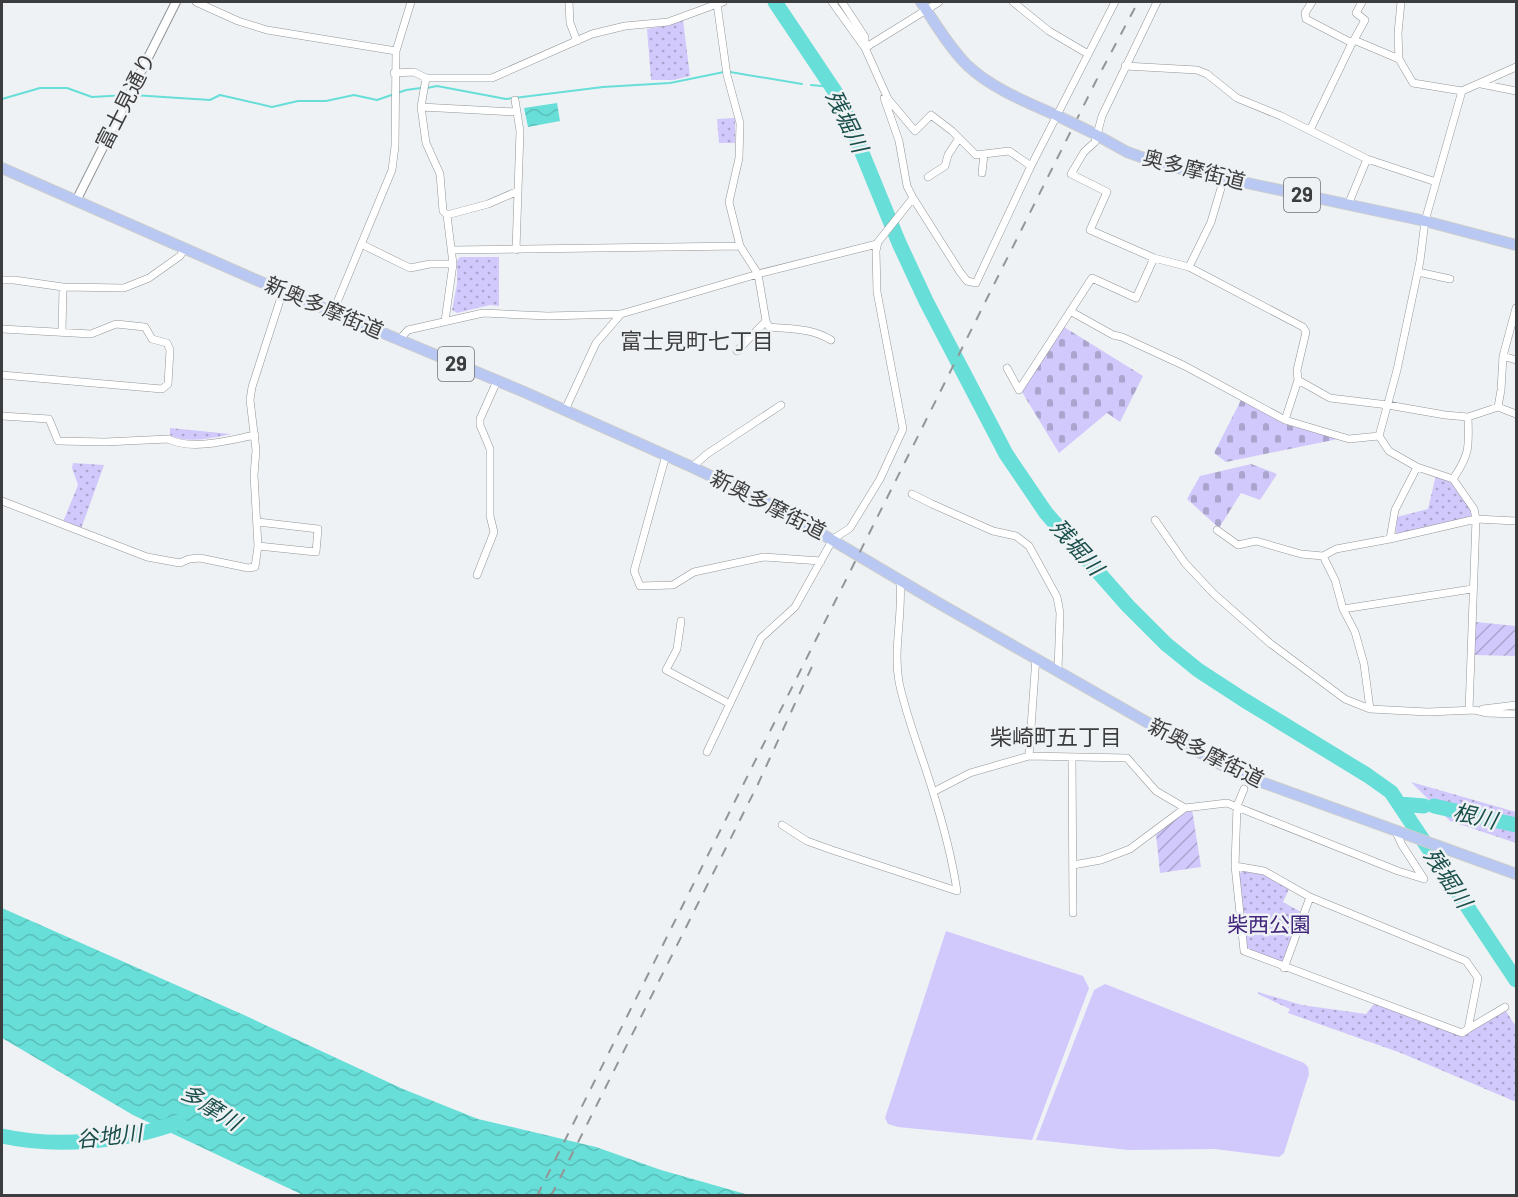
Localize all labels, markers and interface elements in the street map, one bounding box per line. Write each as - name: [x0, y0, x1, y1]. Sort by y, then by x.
- street label: 富士見通り: [90, 48, 160, 153]
- water label: 残堀川: [822, 85, 875, 158]
- street label: 奥多摩街道: [1140, 144, 1248, 193]
- road number: 29: [1284, 178, 1320, 212]
- street label: 新奥多摩街道: [262, 270, 387, 343]
- district label: 富士見町七丁目: [620, 327, 774, 353]
- road number: 29: [438, 347, 474, 381]
- street label: 新奥多摩街道: [707, 464, 830, 543]
- water label: 残堀川: [1046, 513, 1111, 581]
- street label: 新奥多摩街道: [1145, 712, 1268, 791]
- district label: 柴崎町五丁目: [990, 723, 1122, 749]
- water label: 根川: [1451, 797, 1502, 833]
- water label: 残堀川: [1420, 843, 1479, 914]
- park label: 柴西公園: [1227, 911, 1311, 936]
- water label: 多摩川: [177, 1078, 248, 1136]
- water label: 谷地川: [75, 1118, 145, 1151]

